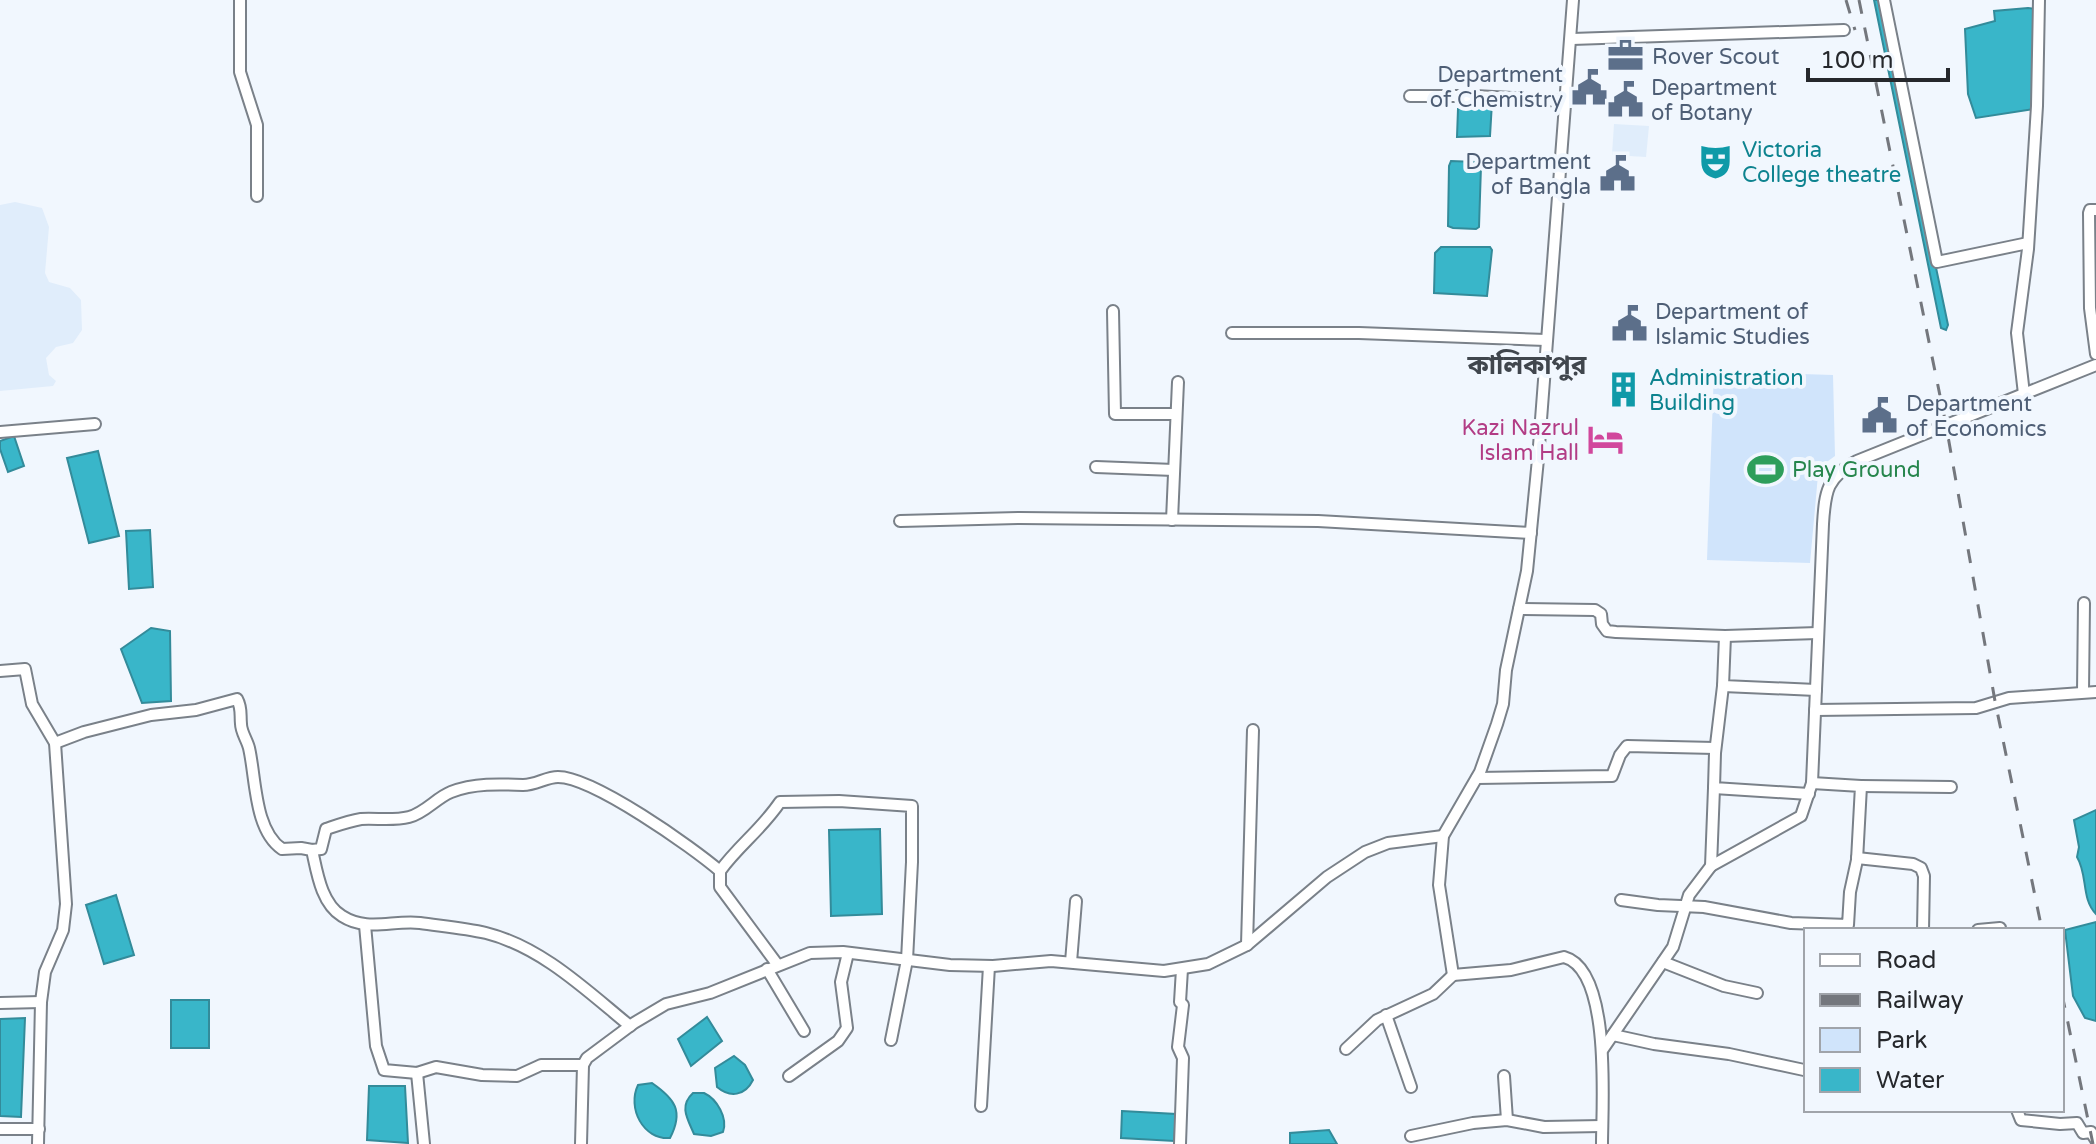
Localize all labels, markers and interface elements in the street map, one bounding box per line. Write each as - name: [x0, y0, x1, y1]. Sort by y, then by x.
- scale bar: [1808, 32, 1948, 82]
- office icon: Rover Scout: [1607, 37, 1645, 75]
- place label: Rover Scout: [1652, 44, 1779, 70]
- text: 100 m: [1820, 46, 1894, 75]
- place label: Department of Chemistry: [1430, 62, 1563, 113]
- public building icon: Department of Chemistry: [1570, 68, 1608, 106]
- place label: Department of Botany: [1651, 75, 1777, 126]
- public building icon: Department of Botany: [1606, 81, 1644, 119]
- place label: Victoria College theatre: [1742, 137, 1901, 188]
- theatre icon: Victoria College theatre: [1697, 143, 1735, 181]
- place label: Department of Bangla: [1465, 149, 1591, 200]
- public building icon: Department of Bangla: [1598, 155, 1636, 193]
- place label: Department of Islamic Studies: [1655, 299, 1810, 350]
- public building icon: Department of Islamic Studies: [1610, 305, 1648, 343]
- district label: কালিকাপুর: [1467, 349, 1587, 382]
- place label: Administration Building: [1649, 365, 1804, 416]
- building icon: Administration Building: [1604, 371, 1642, 409]
- place label: Department of Economics: [1906, 391, 2047, 442]
- public building icon: Department of Economics: [1861, 397, 1899, 435]
- place label: Kazi Nazrul Islam Hall: [1461, 415, 1579, 466]
- hotel icon: Kazi Nazrul Islam Hall: [1586, 421, 1624, 459]
- sports icon: Play Ground: [1747, 450, 1785, 488]
- place label: Play Ground: [1792, 457, 1921, 483]
- legend: [1804, 928, 2064, 1112]
- text: Road: [1876, 946, 1936, 975]
- text: Railway: [1876, 986, 1964, 1015]
- text: Park: [1876, 1026, 1927, 1055]
- text: Water: [1876, 1066, 1945, 1095]

